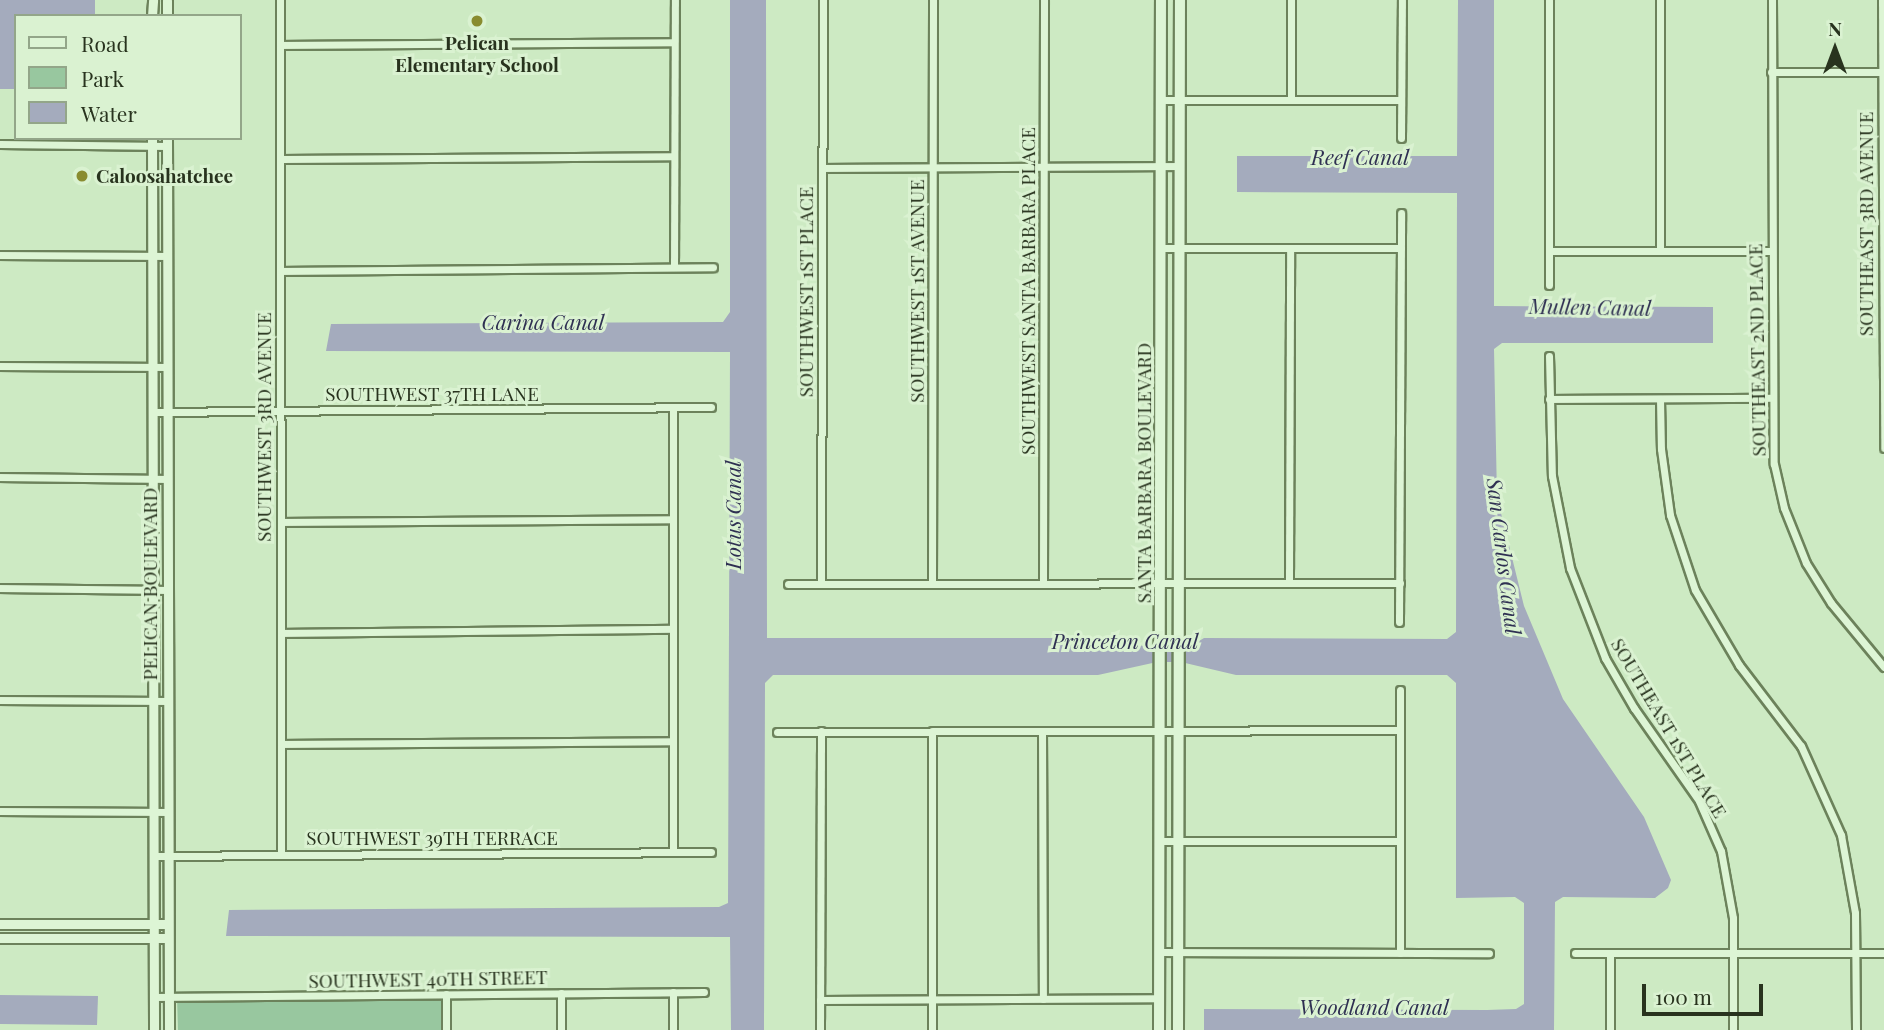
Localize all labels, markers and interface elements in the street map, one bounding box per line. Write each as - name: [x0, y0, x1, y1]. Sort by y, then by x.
- marker: Pelican Elementary School: [469, 13, 485, 29]
- legend: [14, 14, 242, 140]
- north arrow: [1800, 14, 1870, 84]
- text: N: [1828, 15, 1842, 41]
- text: Road: [81, 29, 129, 57]
- place label: Pelican Elementary School: [395, 32, 559, 76]
- text: Park: [81, 64, 124, 92]
- text: Water: [81, 99, 137, 127]
- street label: SOUTHEAST 3RD AVENUE: [1855, 111, 1877, 337]
- street label: SOUTHWEST SANTA BARBARA PLACE: [1017, 127, 1039, 455]
- water label: Reef Canal: [1311, 143, 1409, 169]
- place label: Caloosahatchee: [96, 165, 233, 187]
- marker: Caloosahatchee: [74, 168, 90, 184]
- street label: SOUTHWEST 1ST AVENUE: [906, 178, 928, 404]
- street label: SOUTHWEST 1ST PLACE: [795, 186, 817, 398]
- street label: SOUTHEAST 2ND PLACE: [1744, 243, 1770, 457]
- water label: Mullen Canal: [1529, 292, 1651, 320]
- water label: Carina Canal: [482, 308, 604, 334]
- street label: SOUTHWEST 3RD AVENUE: [253, 312, 275, 542]
- street label: SANTA BARBARA BOULEVARD: [1133, 343, 1155, 603]
- street label: SOUTHWEST 37TH LANE: [325, 383, 539, 405]
- water label: Lotus Canal: [719, 461, 745, 569]
- water label: San Carlos Canal: [1483, 476, 1527, 636]
- street label: PELICAN BOULEVARD: [139, 488, 161, 680]
- water label: Princeton Canal: [1052, 627, 1198, 653]
- street label: SOUTHEAST 1ST PLACE: [1606, 634, 1732, 822]
- street label: SOUTHWEST 39TH TERRACE: [306, 827, 558, 849]
- street label: SOUTHWEST 40TH STREET: [308, 966, 548, 992]
- scale bar: [1646, 970, 1767, 1014]
- text: 100 m: [1655, 982, 1712, 1010]
- water label: Woodland Canal: [1299, 993, 1449, 1019]

